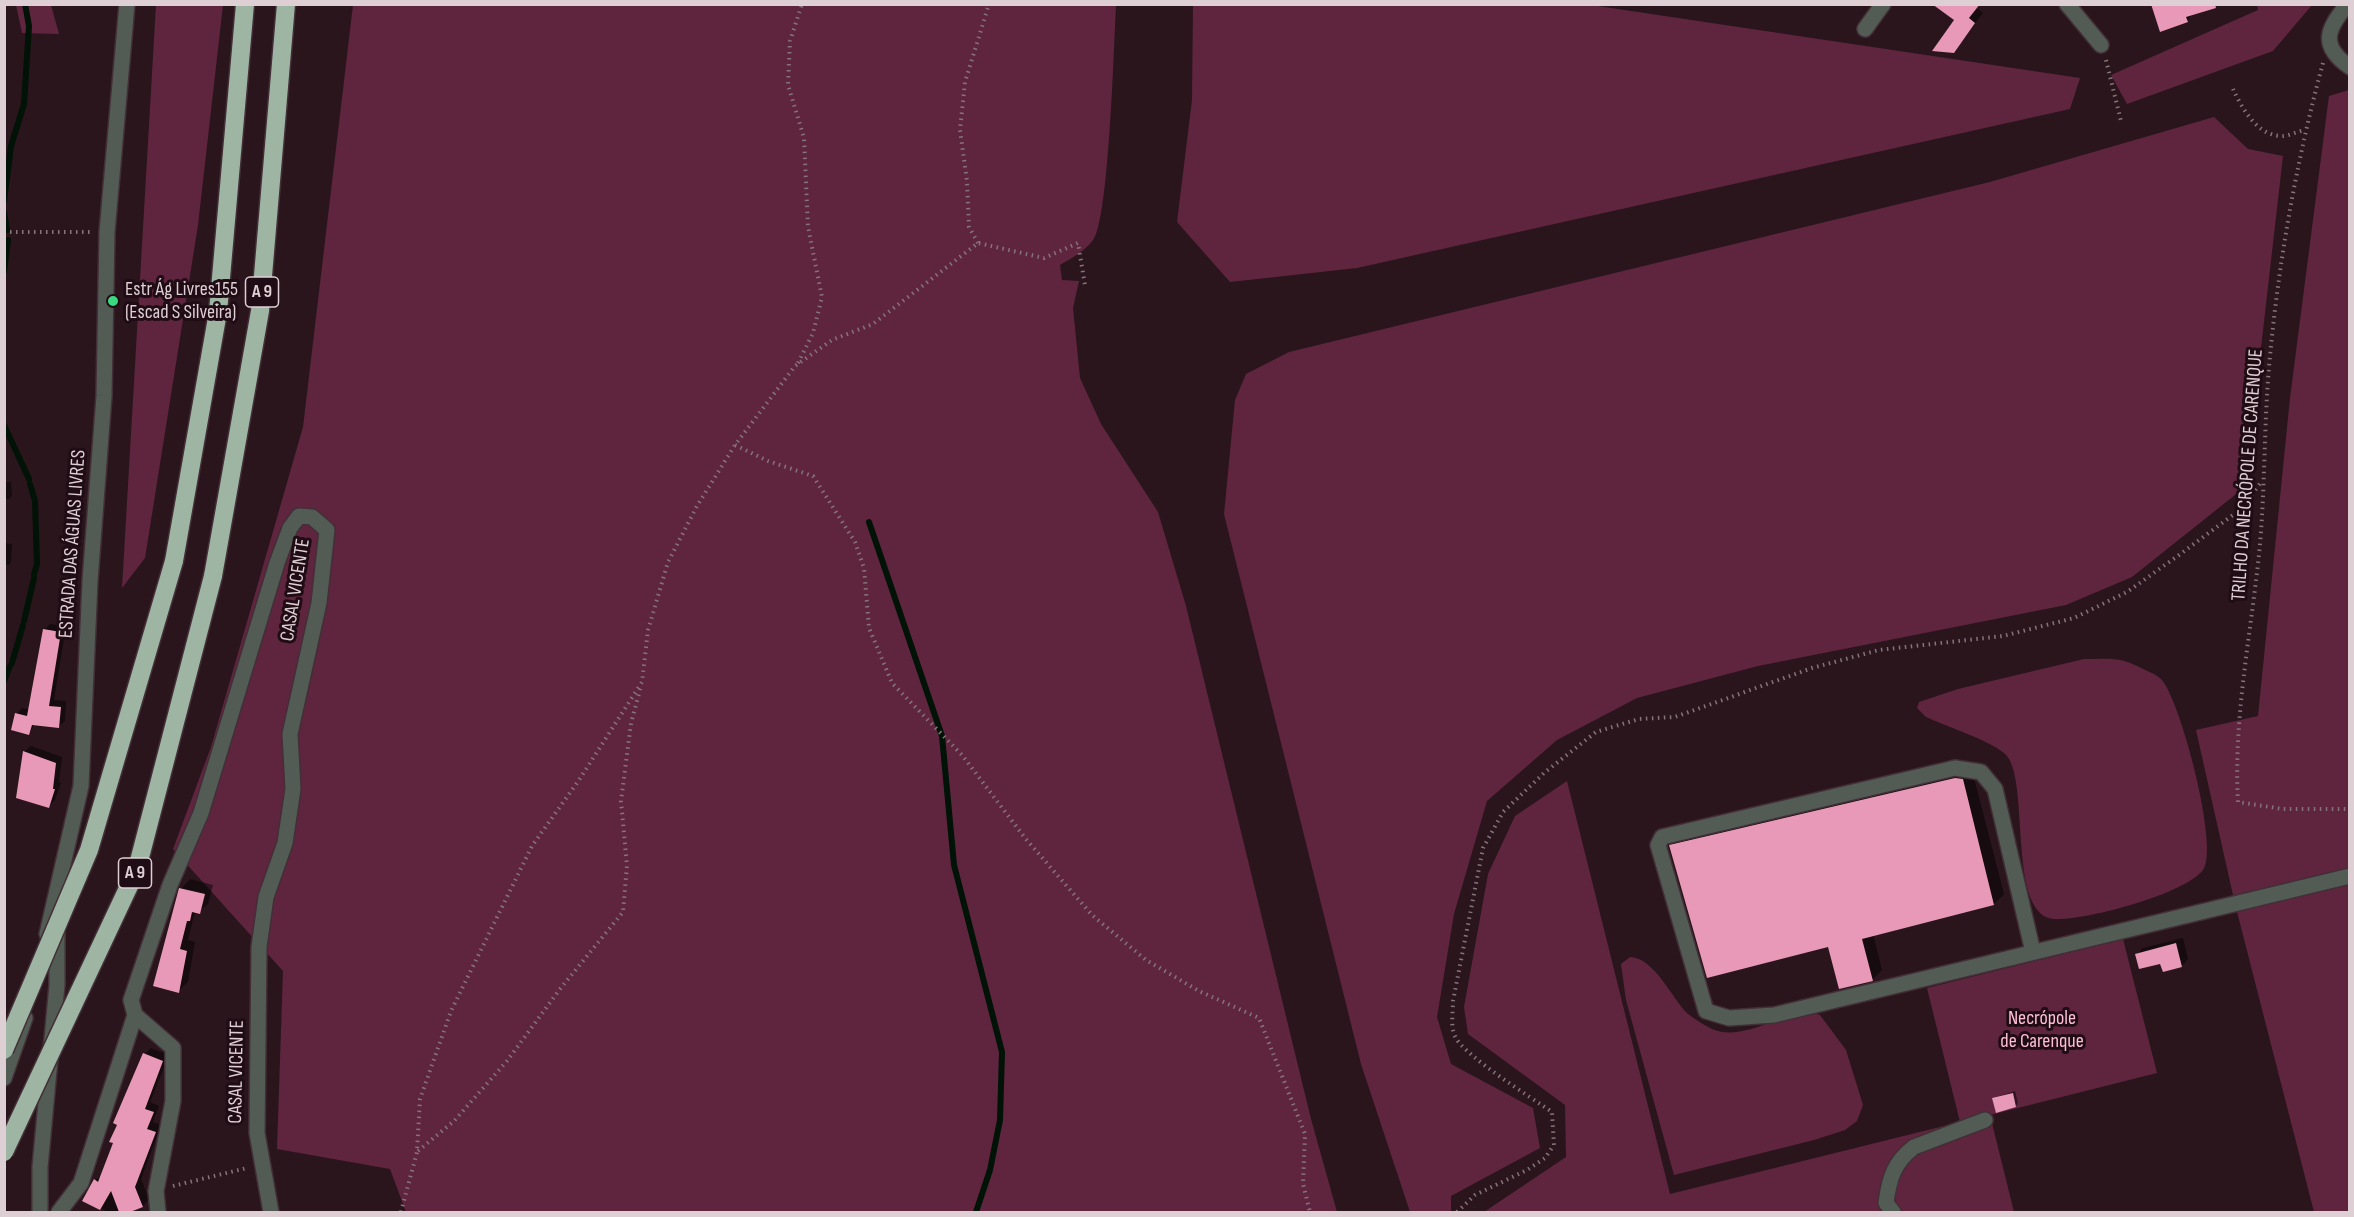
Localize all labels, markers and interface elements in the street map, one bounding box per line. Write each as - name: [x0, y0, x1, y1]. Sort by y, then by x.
- road number: A 9: [246, 277, 278, 307]
- place label: Estr Ág Livres155 (Escad S Silveira): [125, 278, 238, 325]
- marker: Estr Ág Livres155 (Escad S Silveira): [106, 294, 120, 308]
- street label: TRILHO DA NECRÓPOLE DE CARENQUE: [2227, 348, 2269, 602]
- street label: ESTRADA DAS ÁGUAS LIVRES: [54, 449, 92, 639]
- street label: CASAL VICENTE: [276, 537, 316, 643]
- road number: A 9: [118, 858, 152, 888]
- park label: Necrópole de Carenque: [2000, 1007, 2084, 1054]
- street label: CASAL VICENTE: [224, 1020, 250, 1124]

